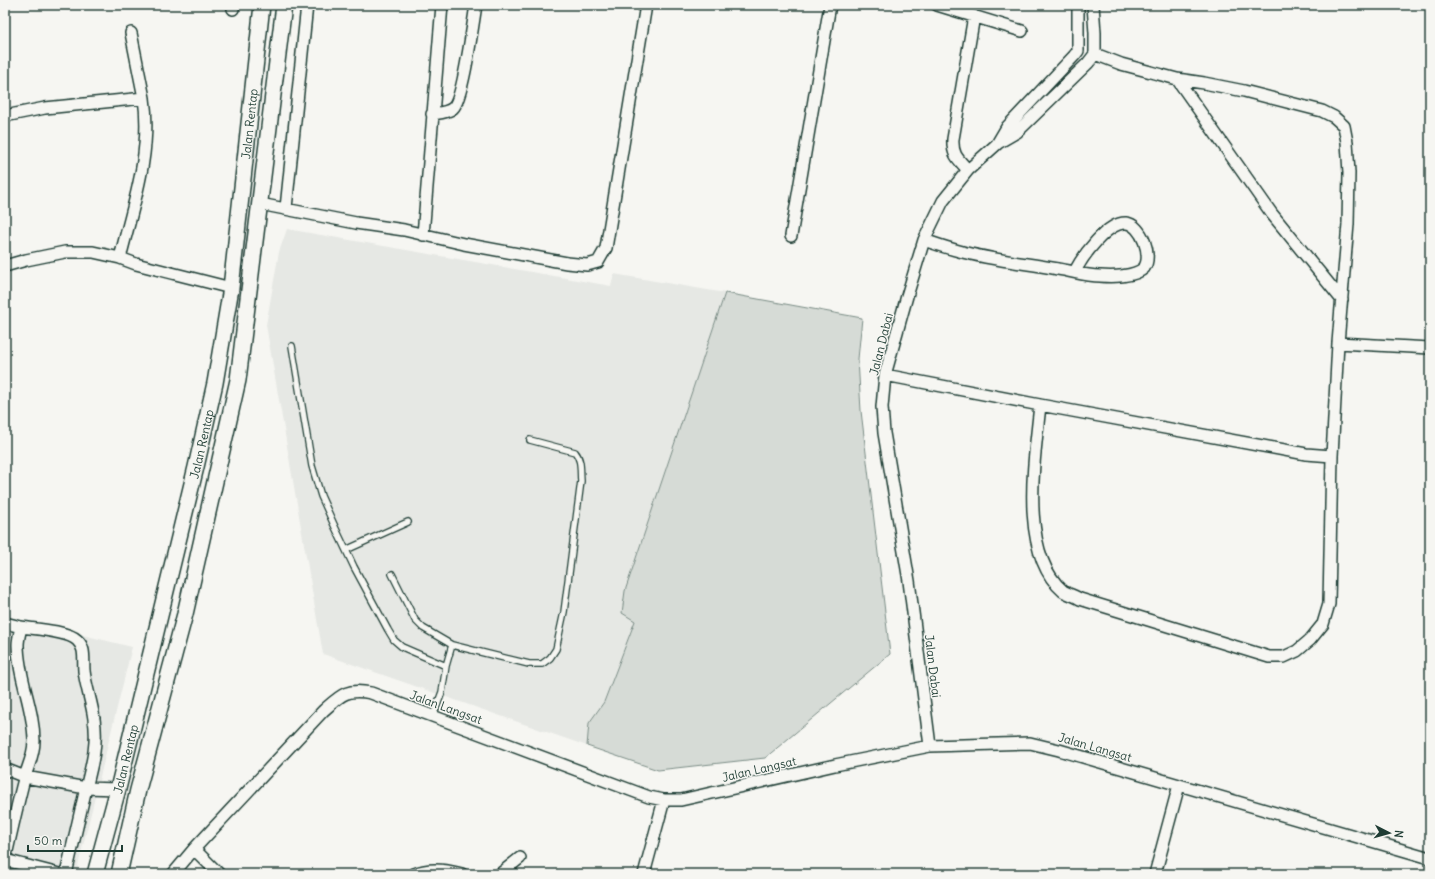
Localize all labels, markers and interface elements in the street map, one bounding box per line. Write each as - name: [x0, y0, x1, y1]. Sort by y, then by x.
- street label: Jalan Rentap: [238, 88, 260, 160]
- street label: Jalan Dabai: [866, 311, 896, 377]
- street label: Jalan Rentap: [186, 408, 216, 480]
- street label: Jalan Dabai: [922, 633, 944, 699]
- street label: Jalan Langsat: [408, 687, 484, 727]
- street label: Jalan Rentap: [110, 723, 141, 795]
- street label: Jalan Langsat: [1057, 729, 1133, 765]
- street label: Jalan Langsat: [720, 753, 798, 785]
- north arrow: [1369, 813, 1409, 853]
- scale bar: [28, 827, 122, 853]
- text: N: [1392, 830, 1406, 839]
- text: 50 m: [34, 833, 63, 848]

